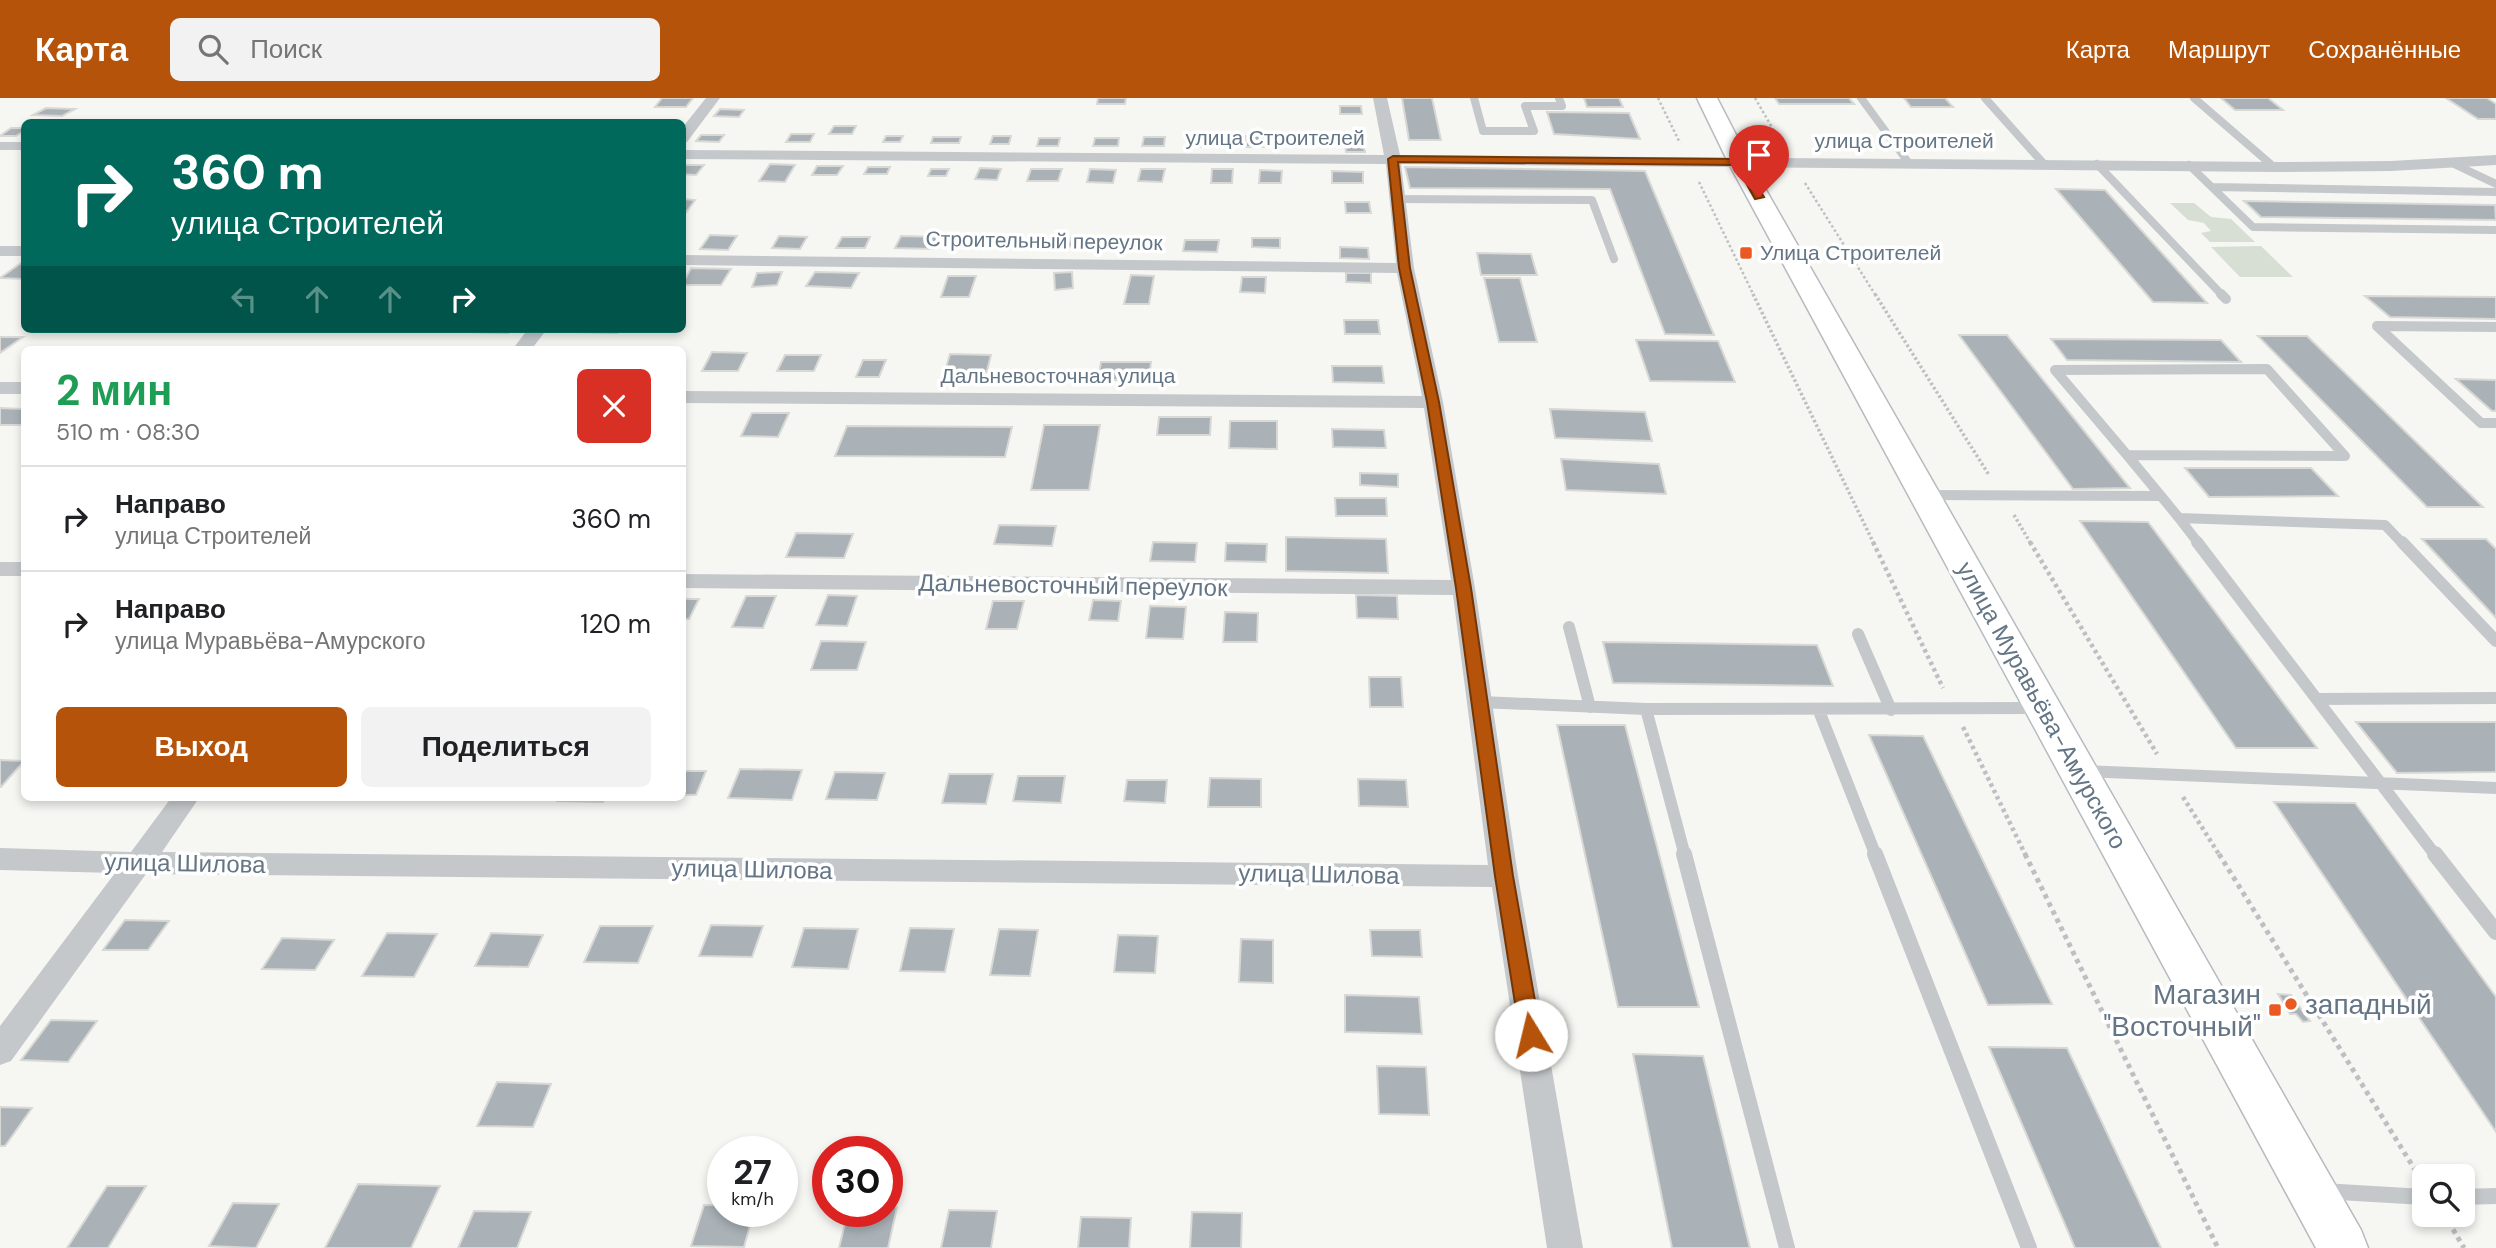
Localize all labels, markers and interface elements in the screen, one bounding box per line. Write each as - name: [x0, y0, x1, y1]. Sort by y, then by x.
- search box: [170, 18, 660, 81]
- text: Карта: [35, 28, 128, 71]
- icon: search: [194, 30, 232, 68]
- text: Поиск: [250, 32, 322, 66]
- text: Карта: [2066, 34, 2130, 65]
- text: Маршрут: [2168, 34, 2270, 65]
- text: Сохранённые: [2308, 34, 2461, 65]
- street label: улица Строителей: [1185, 124, 1365, 152]
- pin: [1729, 125, 1789, 197]
- street label: улица Строителей: [1814, 127, 1994, 155]
- icon: arrive: [1740, 136, 1778, 174]
- text: 360 m: [171, 140, 324, 204]
- icon: right: [56, 147, 147, 238]
- text: улица Строителей: [171, 202, 444, 244]
- street label: Строительный переулок: [925, 225, 1164, 257]
- place label: Улица Строителей: [1760, 239, 1941, 267]
- marker: Улица Строителей: [1738, 245, 1754, 261]
- icon: left: [225, 280, 263, 318]
- icon: ahead: [298, 280, 336, 318]
- icon: ahead: [371, 280, 409, 318]
- icon: right: [444, 280, 482, 318]
- street label: Дальневосточная улица: [941, 362, 1176, 390]
- text: 2 мин: [56, 363, 172, 418]
- button: close: [577, 369, 651, 443]
- text: 510 m · 08:30: [56, 417, 200, 447]
- text: Направо: [115, 487, 226, 521]
- icon: right: [56, 500, 94, 538]
- text: 360 m: [571, 502, 651, 536]
- text: улица Строителей: [115, 521, 311, 551]
- street label: улица Муравьёва-Амурского: [1950, 556, 2134, 854]
- street label: Дальневосточный переулок: [918, 567, 1228, 603]
- text: Направо: [115, 592, 226, 626]
- icon: right: [56, 605, 94, 643]
- text: 120 m: [580, 607, 651, 641]
- text: улица Муравьёва-Амурского: [115, 626, 426, 656]
- button: Выход: [56, 707, 347, 787]
- button: Поделиться: [361, 707, 651, 787]
- street label: улица Шилова: [104, 846, 267, 880]
- street label: улица Шилова: [671, 852, 834, 886]
- street label: улица Шилова: [1238, 857, 1401, 891]
- place label: Магазин "Восточный": [2103, 976, 2261, 1045]
- place label: западный: [2305, 986, 2432, 1023]
- marker: западный: [2283, 996, 2299, 1012]
- position arrow: [1494, 998, 1568, 1072]
- marker: Магазин "Восточный": [2267, 1002, 2283, 1018]
- speed limit sign: 30: [812, 1136, 903, 1227]
- text: 27: [733, 1149, 772, 1195]
- map controls: [2412, 1164, 2475, 1227]
- button: search: [2412, 1164, 2475, 1227]
- text: km/h: [731, 1187, 774, 1211]

